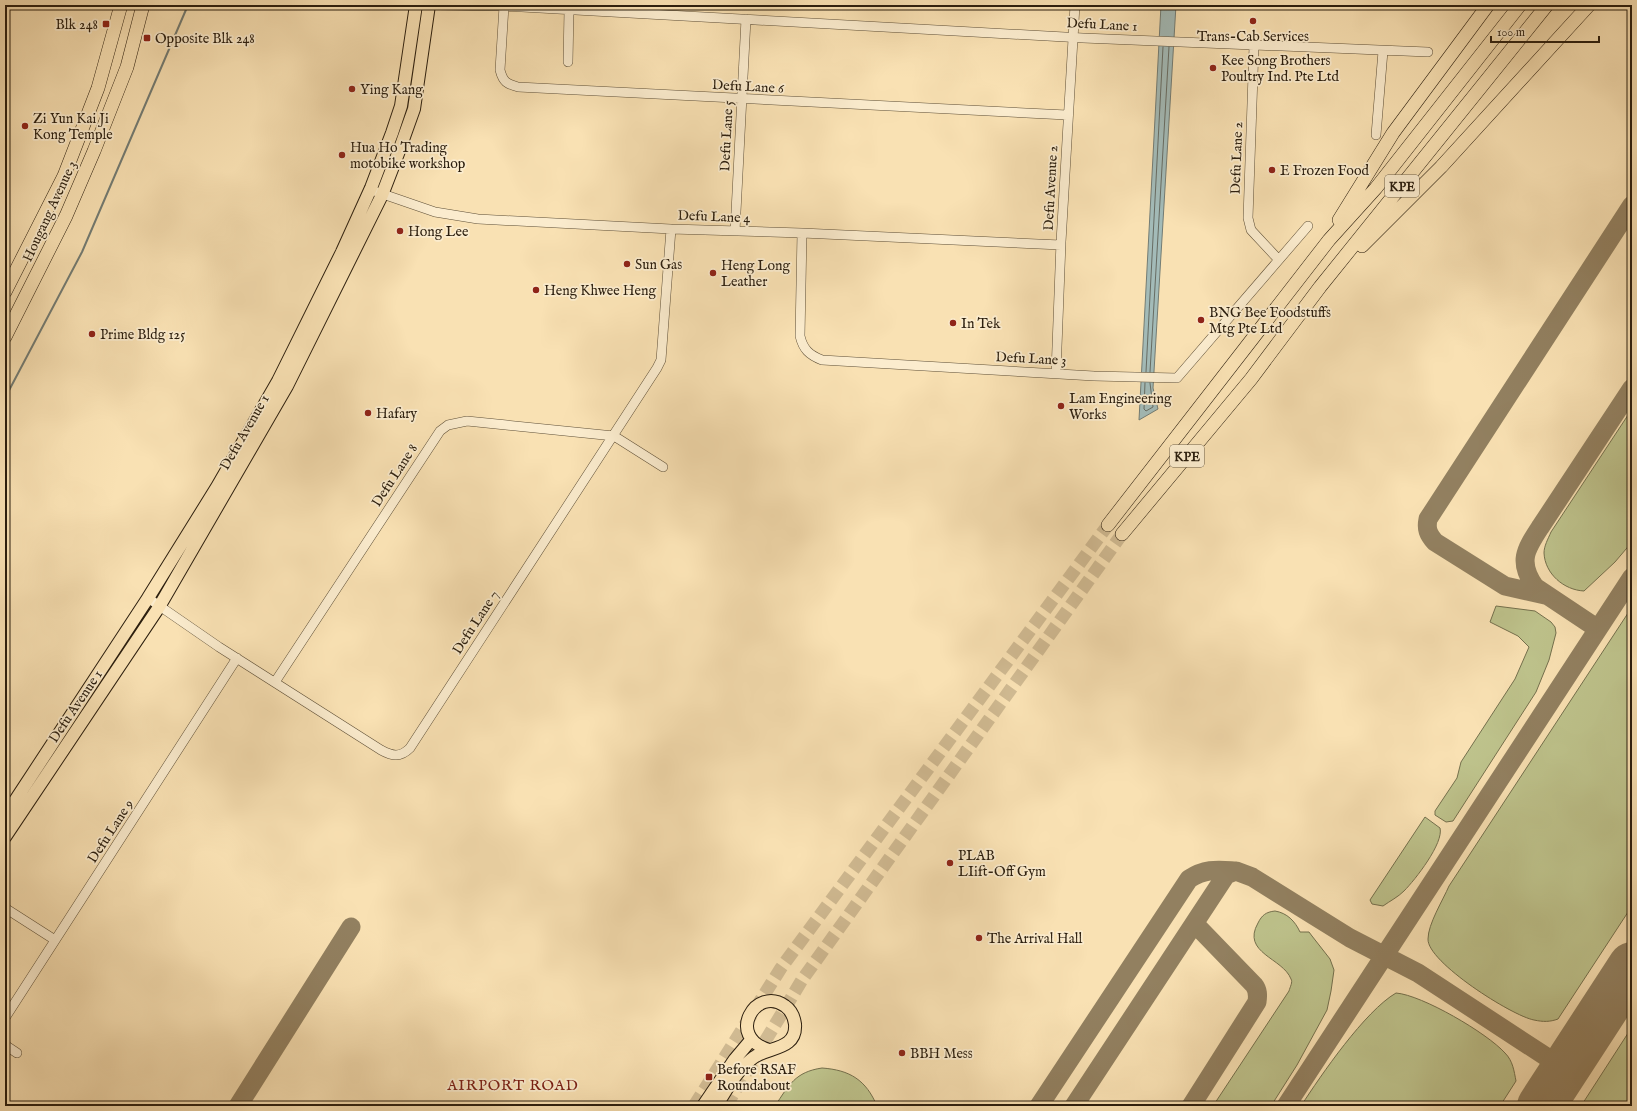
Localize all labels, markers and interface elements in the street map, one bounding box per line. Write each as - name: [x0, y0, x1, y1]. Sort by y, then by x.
- street label: Defu Lane 1: [1066, 14, 1138, 36]
- place label: Blk 248: [55, 16, 98, 34]
- marker: Trans-Cab Services: [1248, 16, 1258, 26]
- scale bar: [1491, 18, 1599, 44]
- marker: Blk 248: [101, 19, 111, 29]
- text: 100 m: [1497, 25, 1525, 40]
- place label: Trans-Cab Services: [1197, 28, 1309, 46]
- place label: Opposite Blk 248: [155, 30, 255, 48]
- marker: Opposite Blk 248: [142, 33, 152, 43]
- place label: Kee Song Brothers Poultry Ind. Pte Ltd: [1221, 52, 1340, 86]
- marker: Kee Song Brothers Poultry Ind. Pte Ltd: [1208, 63, 1218, 73]
- street label: Defu Lane 6: [712, 76, 785, 98]
- place label: Ying Kang: [360, 81, 423, 99]
- marker: Ying Kang: [347, 84, 357, 94]
- street label: Defu Lane 5: [716, 100, 738, 172]
- place label: Zi Yun Kai Ji Kong Temple: [33, 110, 113, 144]
- marker: Zi Yun Kai Ji Kong Temple: [20, 121, 30, 131]
- street label: Defu Lane 2: [1227, 121, 1247, 195]
- place label: Hua Ho Trading motobike workshop: [350, 139, 466, 173]
- street label: Defu Avenue 2: [1040, 144, 1062, 231]
- marker: Hua Ho Trading motobike workshop: [337, 150, 347, 160]
- street label: Hougang Avenue 3: [19, 158, 81, 265]
- place label: E Frozen Food: [1280, 162, 1369, 180]
- marker: E Frozen Food: [1267, 165, 1277, 175]
- road number: KPE: [1385, 175, 1419, 197]
- street label: Defu Lane 4: [677, 207, 751, 227]
- place label: Hong Lee: [408, 223, 469, 241]
- marker: Hong Lee: [395, 226, 405, 236]
- place label: Sun Gas: [635, 256, 682, 274]
- place label: Heng Long Leather: [721, 257, 790, 291]
- marker: Sun Gas: [622, 259, 632, 269]
- marker: Heng Long Leather: [708, 268, 718, 278]
- place label: Heng Khwee Heng: [544, 282, 656, 300]
- marker: Heng Khwee Heng: [531, 285, 541, 295]
- place label: BNG Bee Foodstuffs Mtg Pte Ltd: [1209, 304, 1331, 338]
- place label: In Tek: [961, 315, 1001, 333]
- marker: BNG Bee Foodstuffs Mtg Pte Ltd: [1196, 315, 1206, 325]
- marker: In Tek: [948, 318, 958, 328]
- place label: Prime Bldg 125: [100, 326, 185, 344]
- marker: Prime Bldg 125: [87, 329, 97, 339]
- street label: Defu Lane 3: [995, 348, 1067, 370]
- place label: Lam Engineering Works: [1069, 390, 1172, 424]
- street label: Defu Avenue 1: [216, 392, 274, 473]
- marker: Lam Engineering Works: [1056, 401, 1066, 411]
- place label: Hafary: [376, 405, 417, 423]
- marker: Hafary: [363, 408, 373, 418]
- street label: Defu Lane 8: [368, 441, 422, 510]
- road number: KPE: [1170, 445, 1204, 467]
- street label: Defu Lane 7: [449, 587, 503, 658]
- street label: Defu Avenue 1: [45, 667, 107, 746]
- street label: Defu Lane 9: [84, 796, 138, 867]
- place label: PLAB LIift-Off Gym: [958, 847, 1046, 881]
- marker: PLAB LIift-Off Gym: [945, 858, 955, 868]
- place label: The Arrival Hall: [987, 930, 1083, 948]
- marker: The Arrival Hall: [974, 933, 984, 943]
- place label: BBH Mess: [910, 1045, 973, 1063]
- marker: BBH Mess: [897, 1048, 907, 1058]
- place label: Before RSAF Roundabout: [717, 1061, 796, 1095]
- marker: Before RSAF Roundabout: [704, 1072, 714, 1082]
- district label: AIRPORT ROAD: [446, 1076, 579, 1095]

